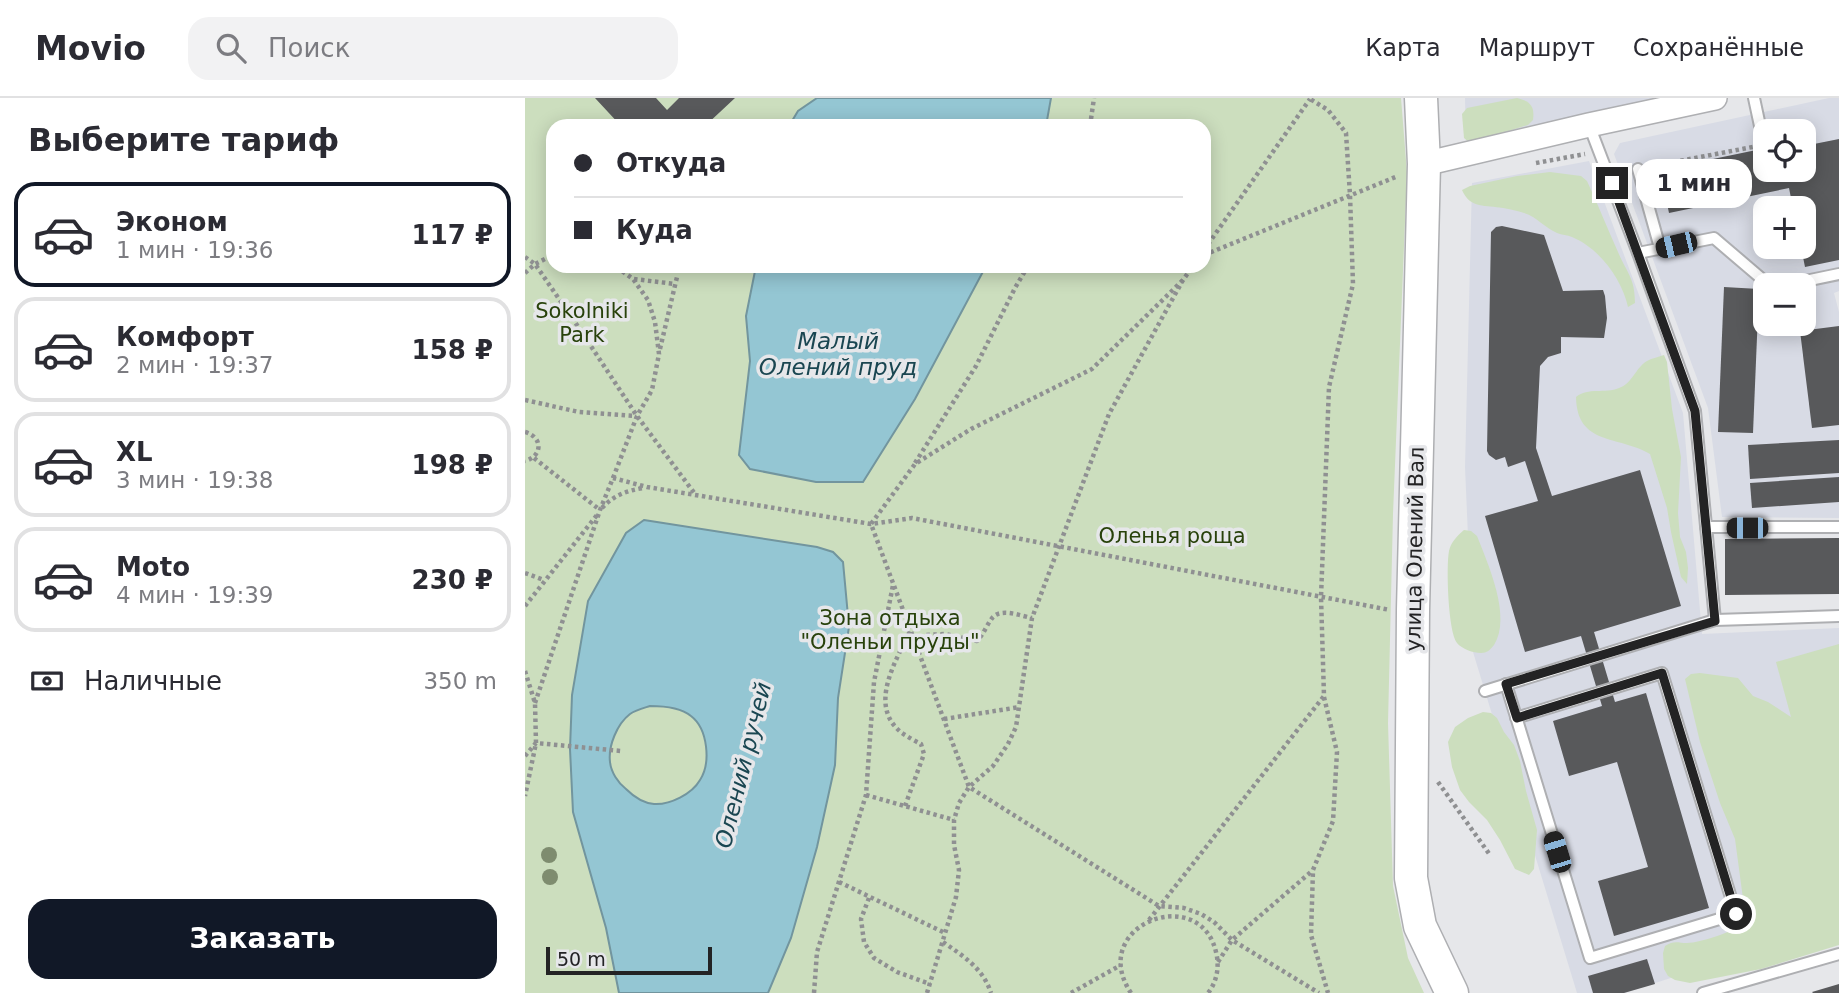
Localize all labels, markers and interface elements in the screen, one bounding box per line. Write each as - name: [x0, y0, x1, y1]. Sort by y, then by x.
- search box: [188, 17, 678, 80]
- text: Movio: [35, 29, 146, 68]
- icon: search: [212, 29, 250, 67]
- text: Поиск: [268, 33, 350, 63]
- text: Карта: [1365, 34, 1441, 62]
- text: Маршрут: [1479, 34, 1595, 62]
- text: Сохранённые: [1633, 34, 1804, 62]
- map controls: [1753, 119, 1816, 336]
- button: locate: [1753, 119, 1816, 182]
- text: Выберите тариф: [28, 121, 339, 159]
- text: Откуда: [616, 148, 726, 178]
- callout: 1 мин: [1637, 158, 1752, 208]
- route end: [1596, 167, 1628, 199]
- text: 1 мин: [1657, 170, 1731, 196]
- button: +: [1753, 196, 1816, 259]
- icon: car: [32, 203, 95, 266]
- text: Эконом: [116, 207, 228, 237]
- text: Куда: [616, 215, 693, 245]
- text: 117 ₽: [412, 220, 493, 250]
- car: [1654, 230, 1699, 260]
- text: 1 мин · 19:36: [116, 237, 274, 263]
- button: −: [1753, 273, 1816, 336]
- park label: Sokolniki Park: [535, 299, 629, 347]
- icon: car: [32, 318, 95, 381]
- text: Комфорт: [116, 322, 254, 352]
- water label: Малый Олений пруд: [759, 328, 917, 380]
- text: 158 ₽: [412, 335, 493, 365]
- text: 2 мин · 19:37: [116, 352, 274, 378]
- icon: car: [32, 433, 95, 496]
- text: XL: [116, 437, 153, 467]
- street label: улица Олений Вал: [1401, 447, 1429, 651]
- text: 198 ₽: [412, 450, 493, 480]
- text: 3 мин · 19:38: [116, 467, 274, 493]
- car: [1727, 518, 1769, 539]
- park label: Оленья роща: [1098, 524, 1246, 548]
- icon: car: [32, 548, 95, 611]
- text: Moto: [116, 552, 190, 582]
- text: 230 ₽: [412, 565, 493, 595]
- text: 4 мин · 19:39: [116, 582, 274, 608]
- park label: Зона отдыха "Оленьи пруды": [800, 606, 980, 654]
- icon: cash: [28, 662, 66, 700]
- text: Наличные: [84, 666, 222, 696]
- text: 350 m: [423, 668, 497, 694]
- water label: Олений ручей: [710, 679, 776, 851]
- car: [1541, 829, 1574, 875]
- route start: [1720, 898, 1752, 930]
- button: Заказать: [28, 899, 497, 979]
- scale bar: [546, 944, 712, 976]
- text: 50 m: [557, 948, 606, 970]

